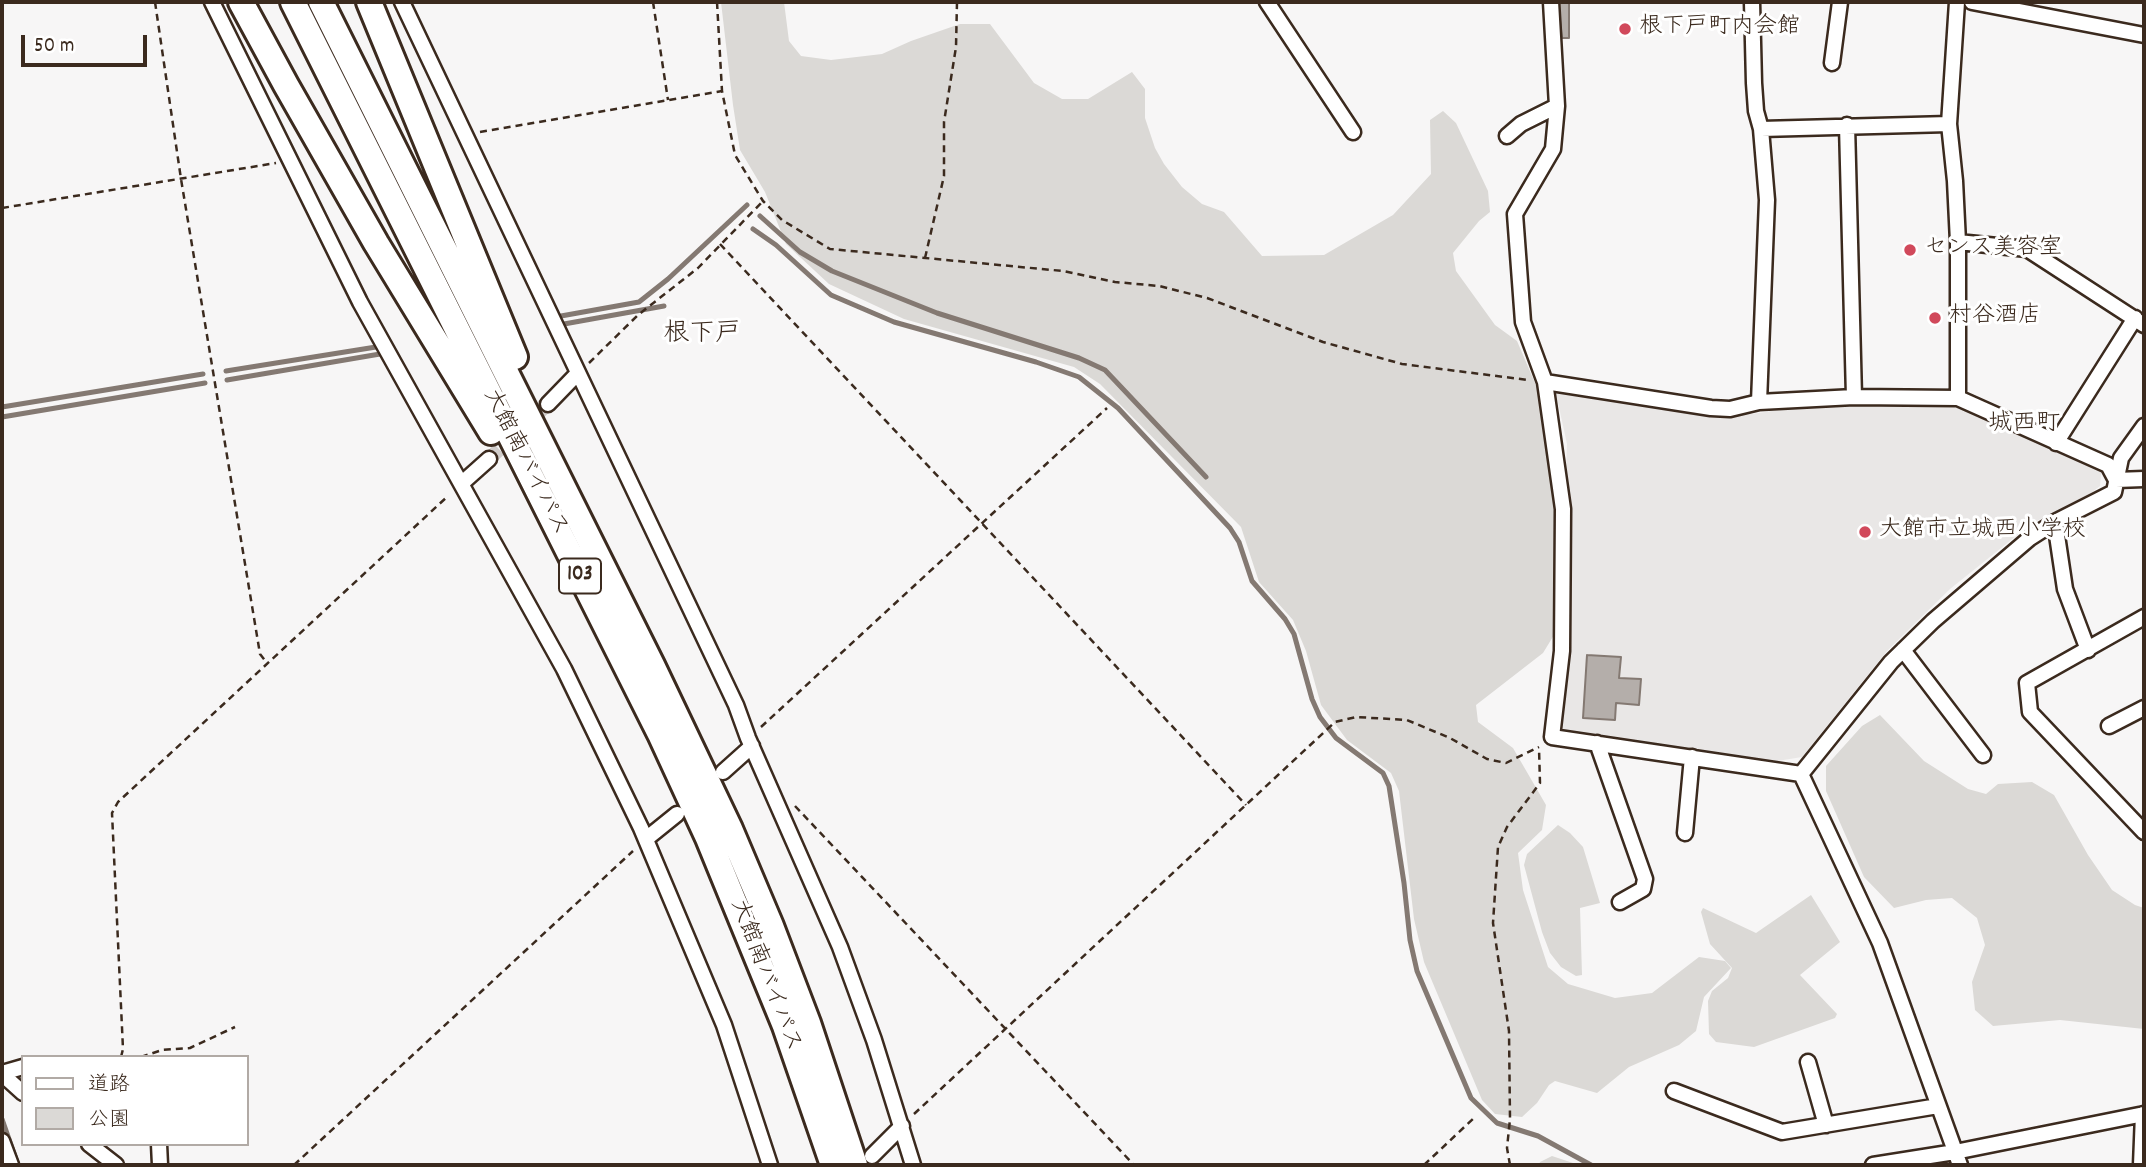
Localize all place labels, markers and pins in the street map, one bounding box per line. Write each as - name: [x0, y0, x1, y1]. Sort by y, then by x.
- place label: 根下戸町内会館: [1639, 15, 1800, 43]
- marker: 根下戸町内会館: [1617, 21, 1633, 37]
- place label: センス美容室: [1924, 236, 2062, 264]
- marker: センス美容室: [1902, 242, 1918, 258]
- place label: 村谷酒店: [1949, 304, 2041, 332]
- marker: 村谷酒店: [1927, 310, 1943, 326]
- place label: 大館市立城西小学校: [1879, 518, 2086, 546]
- marker: 大館市立城西小学校: [1857, 524, 1873, 540]

